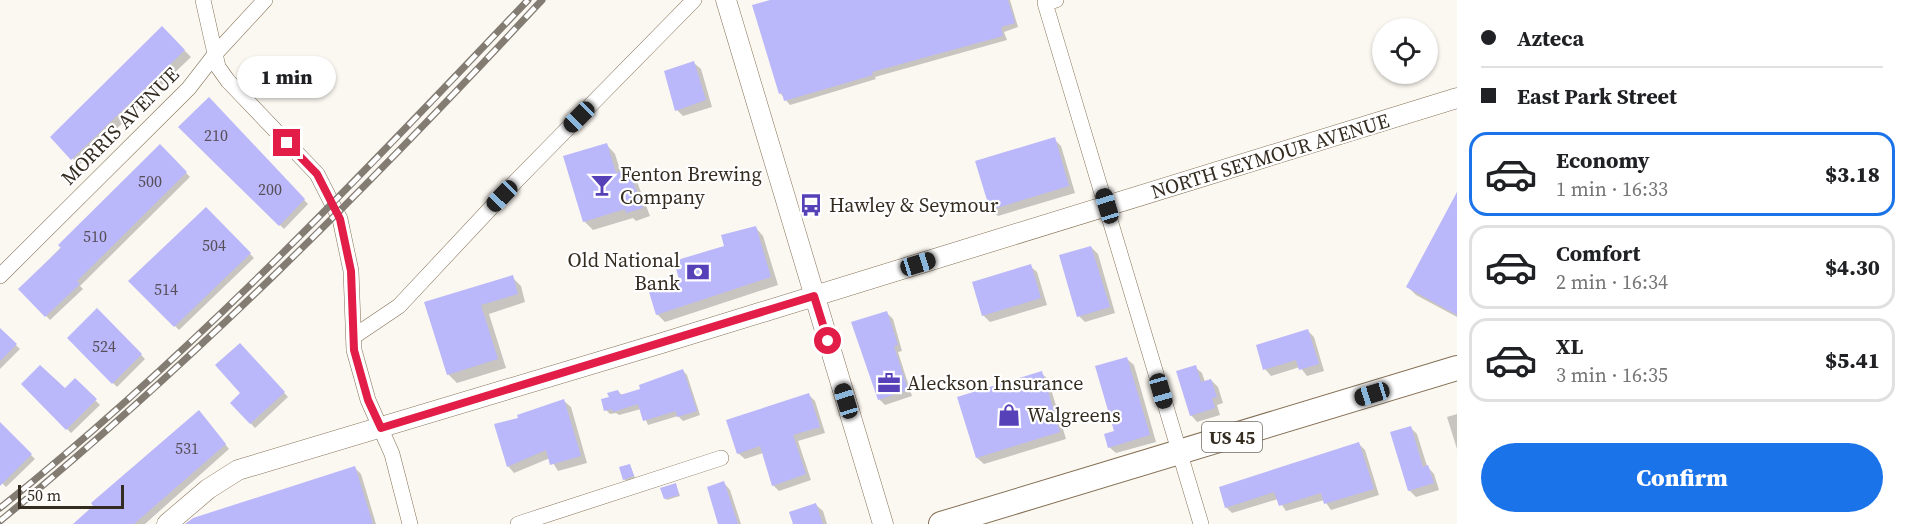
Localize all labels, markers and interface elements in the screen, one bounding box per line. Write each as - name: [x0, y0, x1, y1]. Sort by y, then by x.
- map controls: [1372, 18, 1438, 84]
- button: locate: [1372, 18, 1438, 84]
- text: Azteca: [1517, 23, 1584, 53]
- callout: 1 min: [238, 56, 336, 98]
- street label: MORRIS AVENUE: [55, 61, 185, 191]
- text: 1 min: [260, 63, 313, 91]
- text: East Park Street: [1517, 81, 1677, 111]
- car: [560, 98, 598, 136]
- street label: NORTH SEYMOUR AVENUE: [1148, 106, 1392, 206]
- house number: 210: [204, 124, 228, 146]
- route end: [273, 129, 300, 156]
- text: Economy: [1556, 145, 1650, 175]
- icon: car: [1484, 147, 1538, 201]
- text: $3.18: [1825, 159, 1880, 189]
- place label: Fenton Brewing Company: [620, 160, 762, 211]
- house number: 500: [138, 170, 162, 192]
- bar icon: Fenton Brewing Company: [589, 172, 615, 198]
- text: 1 min · 16:33: [1556, 175, 1668, 203]
- car: [483, 177, 521, 215]
- house number: 200: [258, 178, 282, 200]
- car: [1093, 186, 1121, 226]
- place label: Hawley & Seymour: [829, 191, 999, 219]
- bus stop icon: Hawley & Seymour: [798, 192, 824, 218]
- house number: 510: [83, 225, 107, 247]
- house number: 504: [202, 234, 226, 256]
- text: Comfort: [1556, 238, 1640, 268]
- icon: car: [1484, 240, 1538, 294]
- place label: Old National Bank: [568, 246, 680, 297]
- car: [898, 250, 938, 278]
- text: $4.30: [1825, 252, 1880, 282]
- bank icon: Old National Bank: [685, 259, 711, 285]
- text: 2 min · 16:34: [1556, 268, 1668, 296]
- house number: 514: [154, 278, 178, 300]
- route start: [814, 327, 841, 354]
- text: XL: [1556, 331, 1583, 361]
- icon: car: [1484, 333, 1538, 387]
- house number: 524: [92, 335, 116, 357]
- text: $5.41: [1825, 345, 1880, 375]
- text: 3 min · 16:35: [1556, 361, 1668, 389]
- place label: Aleckson Insurance: [907, 369, 1083, 397]
- office icon: Aleckson Insurance: [876, 370, 902, 396]
- car: [1147, 371, 1175, 411]
- car: [1352, 380, 1392, 408]
- car: [832, 381, 860, 421]
- place label: Walgreens: [1027, 401, 1121, 429]
- shop icon: Walgreens: [996, 402, 1022, 428]
- road number: US 45: [1202, 422, 1262, 452]
- house number: 531: [175, 437, 199, 459]
- button: Confirm: [1481, 443, 1883, 512]
- scale bar: [18, 482, 124, 510]
- text: 50 m: [27, 484, 61, 506]

